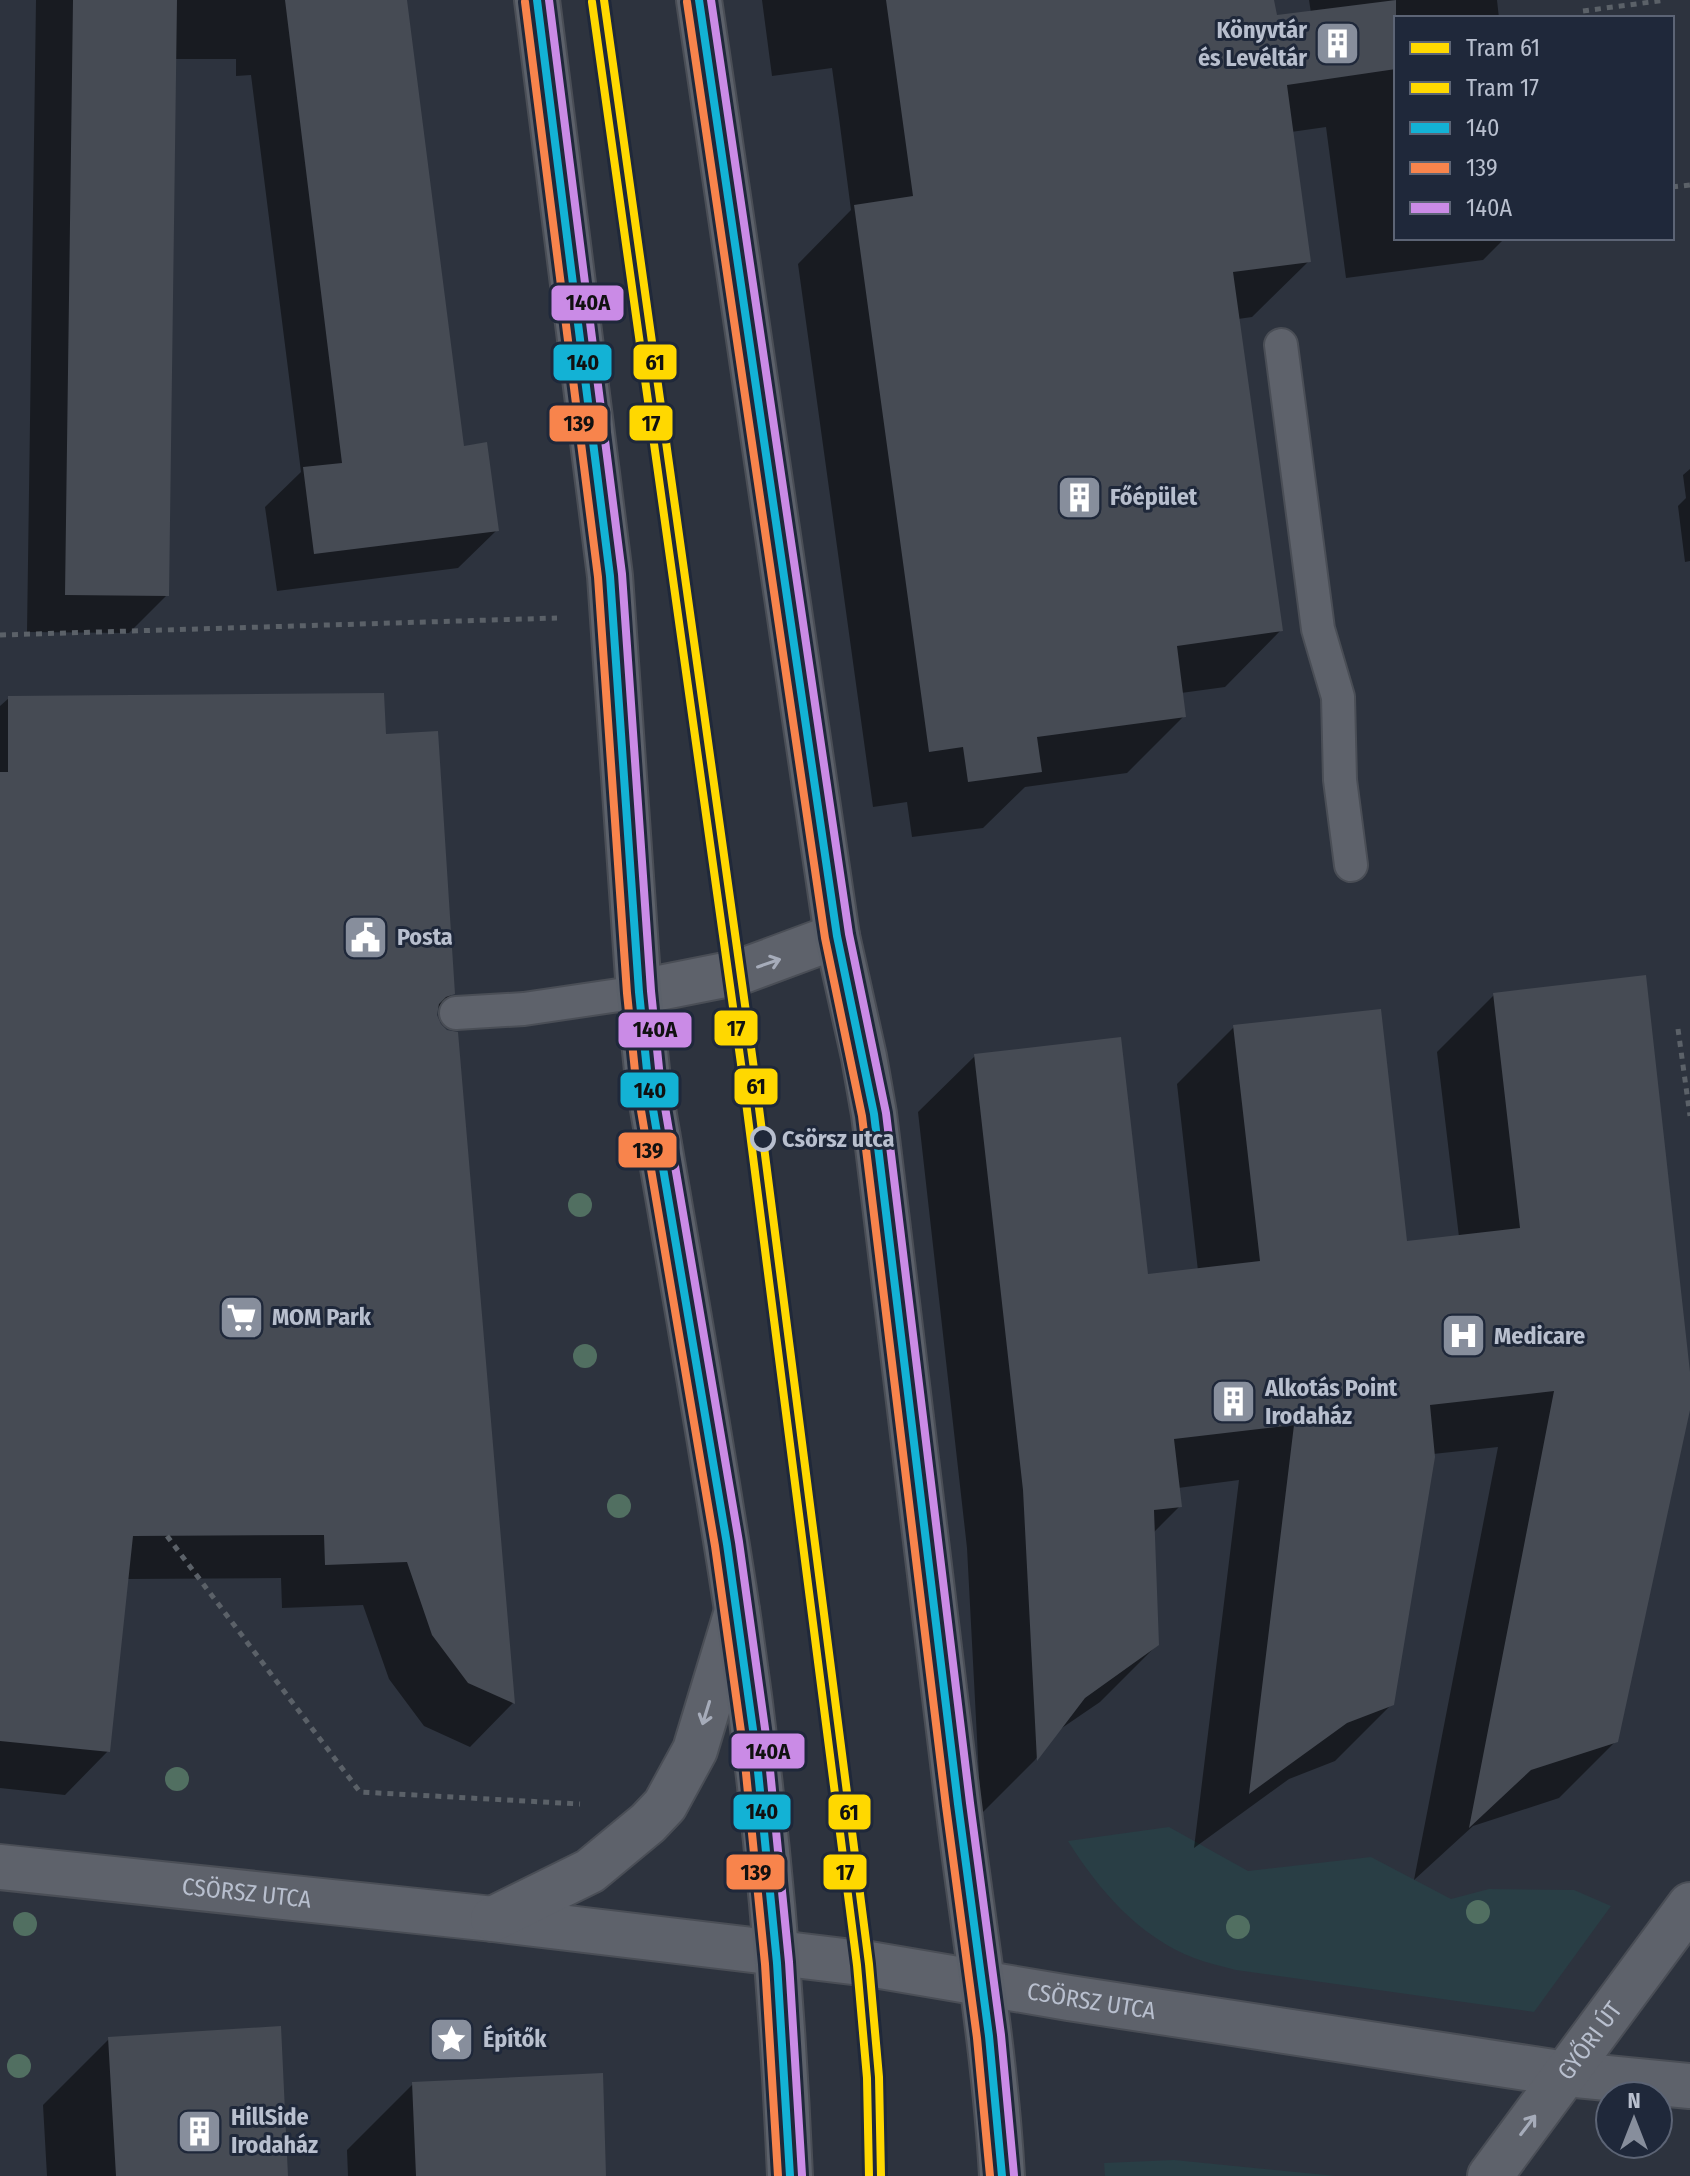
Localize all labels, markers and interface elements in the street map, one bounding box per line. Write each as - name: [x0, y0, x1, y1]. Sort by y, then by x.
- place label: Könyvtár és Levéltár: [1198, 16, 1307, 72]
- legend: [1394, 16, 1674, 240]
- building icon: Könyvtár és Levéltár: [1314, 20, 1362, 68]
- text: Tram 61: [1466, 34, 1540, 62]
- text: Tram 17: [1466, 74, 1539, 102]
- text: 140: [1466, 114, 1499, 142]
- text: 139: [1466, 154, 1498, 182]
- text: 140A: [1466, 194, 1512, 222]
- line badge: 140A: [550, 284, 625, 322]
- text: 140A: [566, 289, 611, 316]
- line badge: 140: [552, 343, 613, 382]
- line badge: 61: [632, 343, 678, 381]
- text: 140: [567, 349, 599, 376]
- text: 61: [645, 349, 665, 376]
- line badge: 139: [548, 404, 609, 443]
- line badge: 17: [628, 404, 674, 442]
- text: 139: [564, 410, 594, 437]
- text: 17: [642, 410, 661, 437]
- building icon: Főépület: [1055, 473, 1103, 521]
- place label: Főépület: [1110, 483, 1198, 511]
- public building icon: Posta: [342, 913, 390, 961]
- place label: Posta: [397, 923, 453, 951]
- one-way arrow: [756, 954, 781, 969]
- line badge: 17: [713, 1009, 759, 1047]
- line badge: 140A: [617, 1011, 693, 1049]
- text: 17: [727, 1015, 746, 1042]
- text: 140A: [633, 1016, 678, 1043]
- line badge: 61: [733, 1067, 779, 1106]
- line badge: 140: [619, 1071, 680, 1109]
- text: 61: [746, 1073, 766, 1100]
- text: 140: [634, 1077, 666, 1104]
- place label: Csörsz utca: [782, 1125, 894, 1153]
- marker: Csörsz utca: [751, 1127, 775, 1151]
- line badge: 139: [617, 1131, 678, 1169]
- text: 139: [633, 1137, 663, 1164]
- supermarket icon: MOM Park: [217, 1293, 265, 1341]
- place label: MOM Park: [272, 1303, 372, 1331]
- hospital icon: Medicare: [1439, 1312, 1487, 1360]
- place label: Medicare: [1494, 1322, 1585, 1350]
- place label: Alkotás Point Irodaház: [1264, 1374, 1398, 1430]
- building icon: Alkotás Point Irodaház: [1210, 1378, 1258, 1426]
- one-way arrow: [698, 1699, 713, 1725]
- line badge: 140A: [730, 1732, 806, 1770]
- text: 140A: [746, 1738, 791, 1765]
- line badge: 140: [732, 1793, 792, 1831]
- line badge: 61: [827, 1793, 872, 1831]
- text: 140: [746, 1798, 778, 1825]
- text: 61: [839, 1799, 859, 1826]
- line badge: 139: [725, 1853, 786, 1891]
- line badge: 17: [822, 1853, 868, 1891]
- text: 139: [741, 1859, 771, 1886]
- text: 17: [836, 1859, 855, 1886]
- street label: CSÖRSZ UTCA: [181, 1872, 313, 1914]
- street label: CSÖRSZ UTCA: [1025, 1977, 1158, 2025]
- street label: GYŐRI ÚT: [1552, 1996, 1628, 2085]
- place icon: Építők: [428, 2015, 476, 2063]
- place label: Építők: [483, 2024, 547, 2053]
- north arrow: [1594, 2080, 1674, 2160]
- text: N: [1627, 2087, 1641, 2114]
- place label: HillSide Irodaház: [231, 2103, 318, 2159]
- building icon: HillSide Irodaház: [176, 2107, 224, 2155]
- one-way arrow: [1519, 2115, 1536, 2136]

